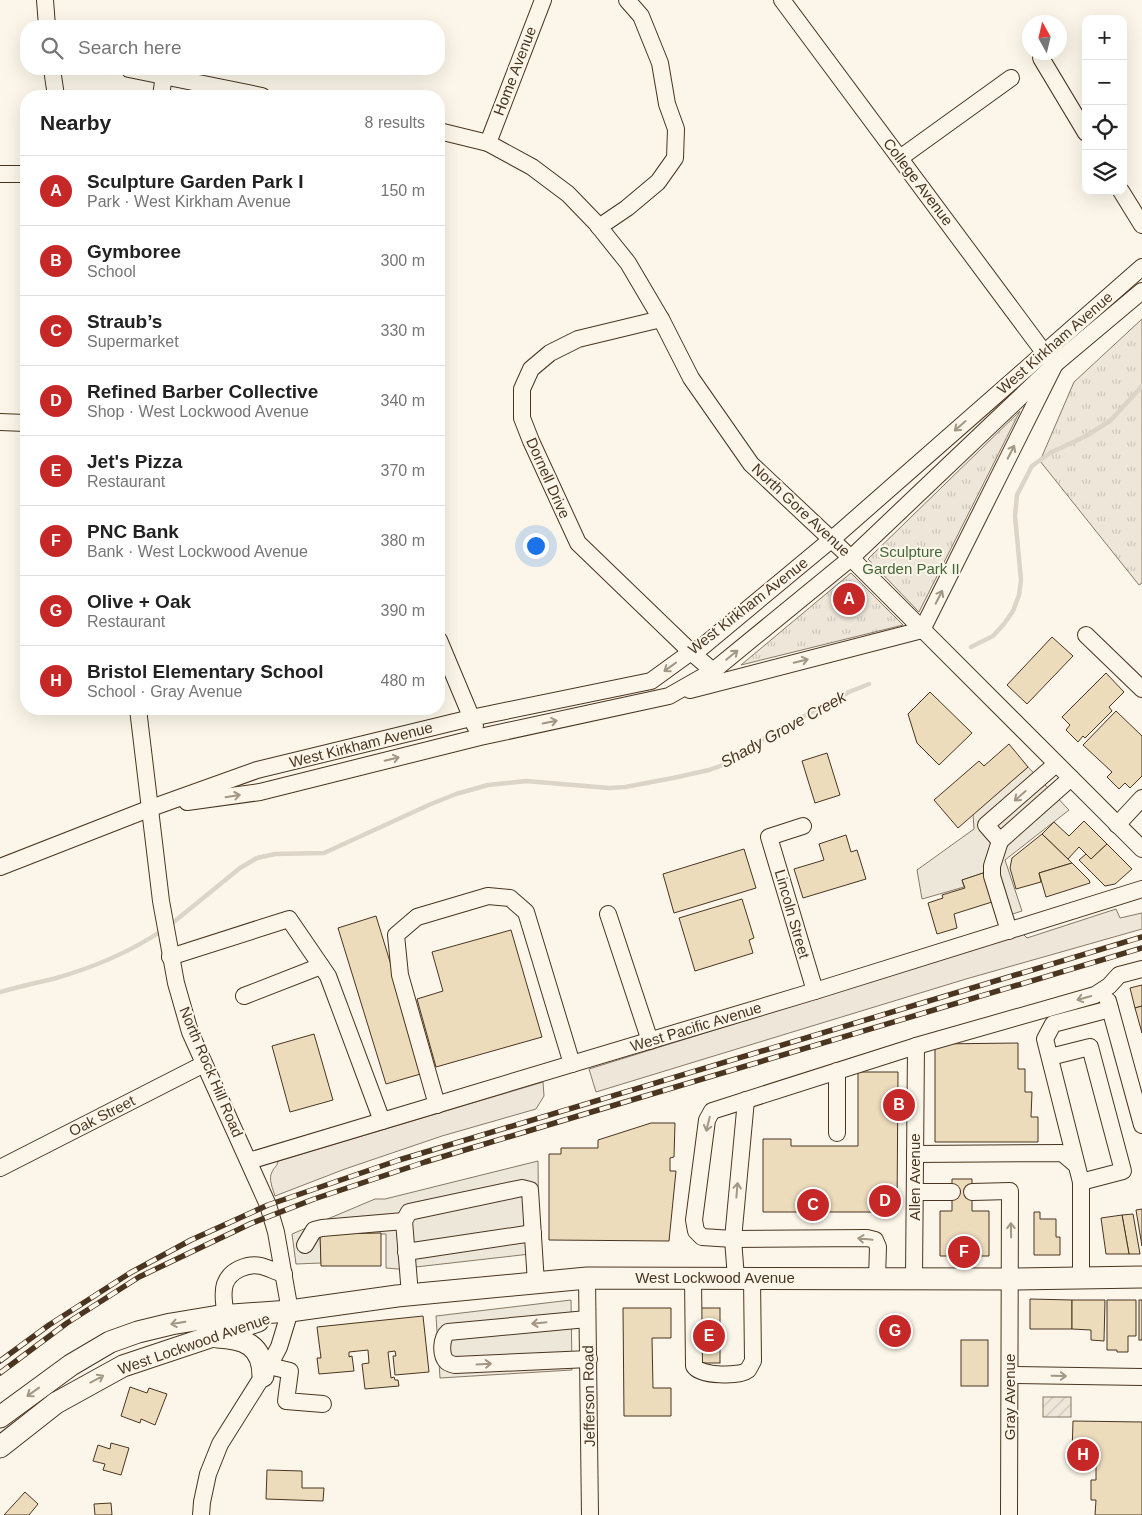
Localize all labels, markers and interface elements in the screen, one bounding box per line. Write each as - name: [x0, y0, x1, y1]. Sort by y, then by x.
- north arrow: [1022, 15, 1067, 60]
- map controls: [1082, 15, 1127, 195]
- button: +: [1082, 15, 1127, 60]
- search box: [20, 20, 445, 75]
- street label: Home Avenue: [490, 24, 539, 118]
- icon: search: [38, 34, 66, 62]
- text: Search here: [78, 37, 182, 58]
- button: −: [1082, 60, 1127, 105]
- button: locate: [1082, 105, 1127, 150]
- text: Nearby: [40, 111, 111, 134]
- text: 8 results: [365, 114, 425, 131]
- street label: College Avenue: [880, 135, 957, 229]
- button: layers: [1082, 150, 1127, 195]
- text: Sculpture Garden Park I: [87, 171, 303, 192]
- text: A: [50, 182, 62, 199]
- text: 150 m: [381, 182, 425, 199]
- text: Park · West Kirkham Avenue: [87, 193, 291, 210]
- text: Gymboree: [87, 241, 181, 262]
- text: B: [50, 252, 62, 269]
- text: 300 m: [381, 252, 425, 269]
- text: School: [87, 263, 136, 280]
- street label: West Kirkham Avenue: [994, 288, 1116, 397]
- text: Straub’s: [87, 311, 162, 332]
- text: C: [50, 322, 62, 339]
- text: 330 m: [381, 322, 425, 339]
- text: Supermarket: [87, 333, 179, 350]
- text: Refined Barber Collective: [87, 381, 318, 402]
- text: D: [50, 392, 62, 409]
- text: 340 m: [381, 392, 425, 409]
- text: Shop · West Lockwood Avenue: [87, 403, 309, 420]
- one-way arrow: [954, 420, 967, 432]
- street label: Dornell Drive: [523, 435, 574, 521]
- one-way arrow: [1007, 444, 1017, 459]
- text: Jet's Pizza: [87, 451, 182, 472]
- street label: North Gore Avenue: [749, 460, 854, 560]
- text: E: [51, 462, 61, 479]
- text: 370 m: [381, 462, 425, 479]
- text: Restaurant: [87, 473, 165, 490]
- text: PNC Bank: [87, 521, 179, 542]
- text: F: [51, 532, 61, 549]
- text: 380 m: [381, 532, 425, 549]
- your location: [523, 533, 549, 559]
- text: Bank · West Lockwood Avenue: [87, 543, 308, 560]
- park label: Sculpture Garden Park II: [862, 543, 960, 577]
- street label: West Kirkham Avenue: [685, 554, 811, 658]
- pin: A: [833, 580, 865, 618]
- one-way arrow: [935, 590, 944, 605]
- text: Olive + Oak: [87, 591, 191, 612]
- text: G: [50, 602, 62, 619]
- text: 390 m: [381, 602, 425, 619]
- text: Restaurant: [87, 613, 165, 630]
- one-way arrow: [725, 649, 738, 660]
- one-way arrow: [792, 656, 808, 666]
- text: Bristol Elementary School: [87, 661, 324, 682]
- one-way arrow: [664, 661, 677, 672]
- text: H: [50, 672, 62, 689]
- text: 480 m: [381, 672, 425, 689]
- text: School · Gray Avenue: [87, 683, 242, 700]
- water label: Shady Grove Creek: [718, 687, 850, 771]
- one-way arrow: [541, 717, 557, 726]
- street label: West Kirkham Avenue: [287, 718, 434, 771]
- one-way arrow: [383, 754, 399, 763]
- one-way arrow: [225, 790, 241, 800]
- one-way arrow: [1013, 790, 1026, 802]
- street label: Lincoln Street: [772, 867, 814, 961]
- one-way arrow: [1076, 993, 1092, 1003]
- street label: West Pacific Avenue: [628, 998, 763, 1055]
- street label: North Rock Hill Road: [176, 1004, 247, 1140]
- pin: B: [883, 1086, 915, 1124]
- street label: Oak Street: [66, 1091, 138, 1139]
- one-way arrow: [703, 1115, 712, 1131]
- street label: Allen Avenue: [906, 1133, 923, 1221]
- pin: D: [869, 1182, 901, 1220]
- one-way arrow: [733, 1183, 742, 1199]
- pin: C: [797, 1186, 829, 1224]
- one-way arrow: [1006, 1222, 1016, 1238]
- pin: F: [948, 1233, 980, 1271]
- one-way arrow: [857, 1234, 873, 1244]
- street label: West Lockwood Avenue: [635, 1269, 795, 1286]
- street label: West Lockwood Avenue: [116, 1310, 272, 1378]
- pin: G: [879, 1312, 911, 1350]
- pin: E: [693, 1317, 725, 1355]
- one-way arrow: [170, 1318, 186, 1328]
- one-way arrow: [531, 1318, 547, 1328]
- street label: Jefferson Road: [579, 1345, 598, 1447]
- street label: Gray Avenue: [1001, 1354, 1018, 1440]
- one-way arrow: [476, 1359, 492, 1369]
- one-way arrow: [1050, 1371, 1067, 1381]
- one-way arrow: [89, 1374, 104, 1383]
- one-way arrow: [26, 1387, 40, 1397]
- pin: H: [1067, 1436, 1099, 1474]

